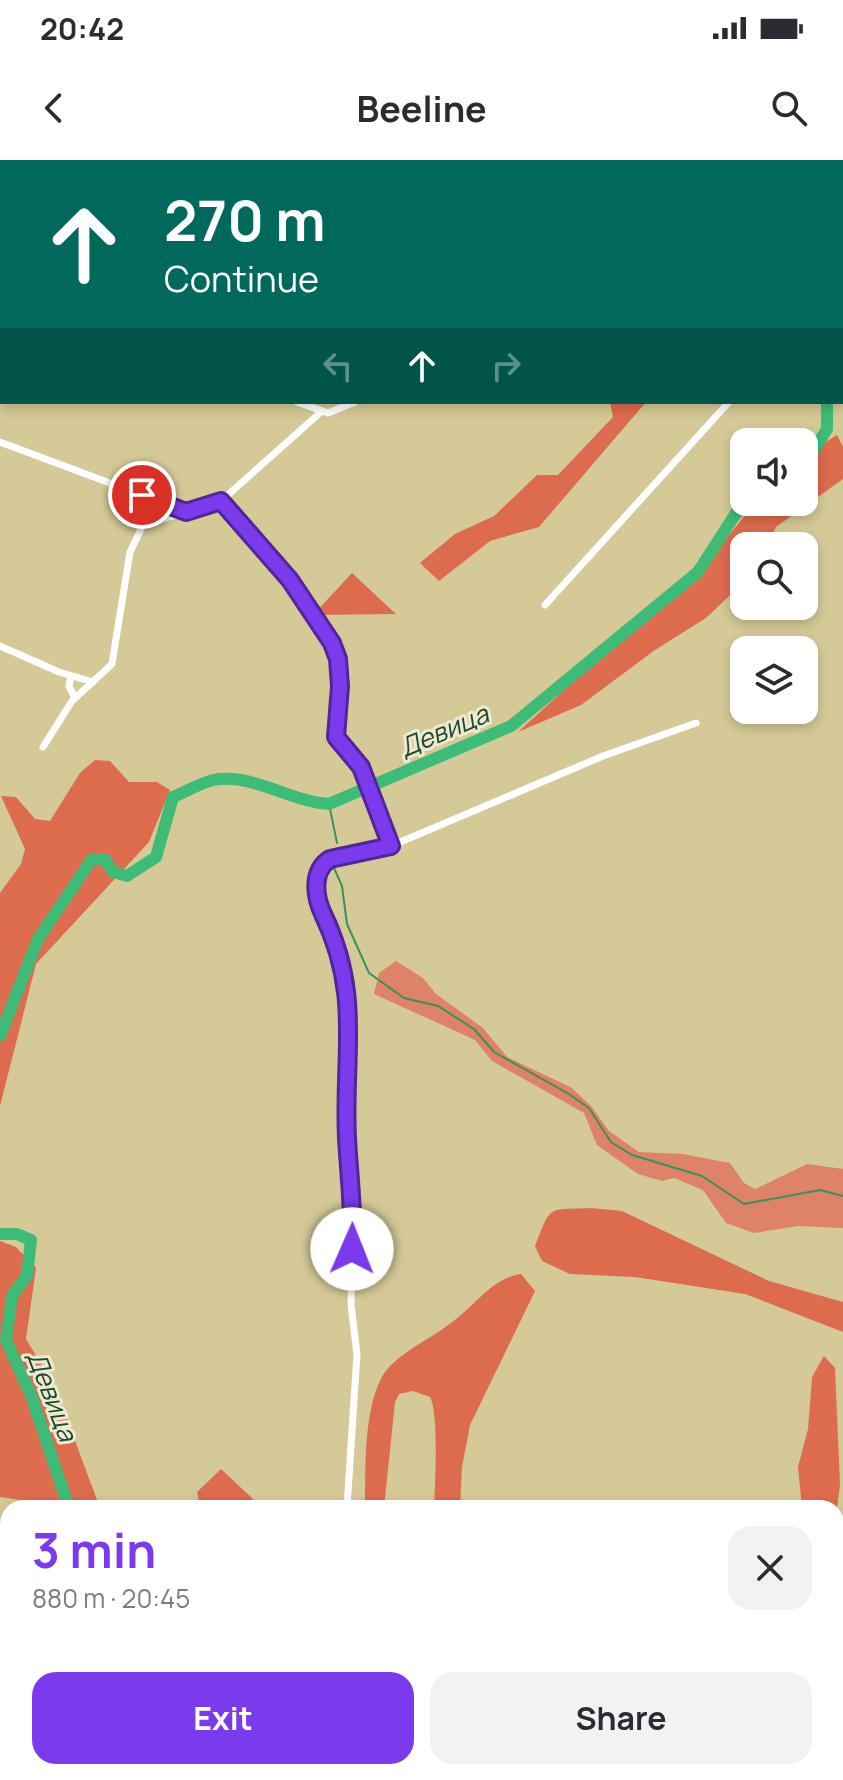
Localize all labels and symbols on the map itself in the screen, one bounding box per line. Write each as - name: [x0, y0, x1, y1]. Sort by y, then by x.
- pin: [108, 461, 176, 529]
- water label: Девица: [393, 695, 495, 765]
- position arrow: [310, 1207, 394, 1291]
- water label: Девица: [19, 1346, 87, 1447]

